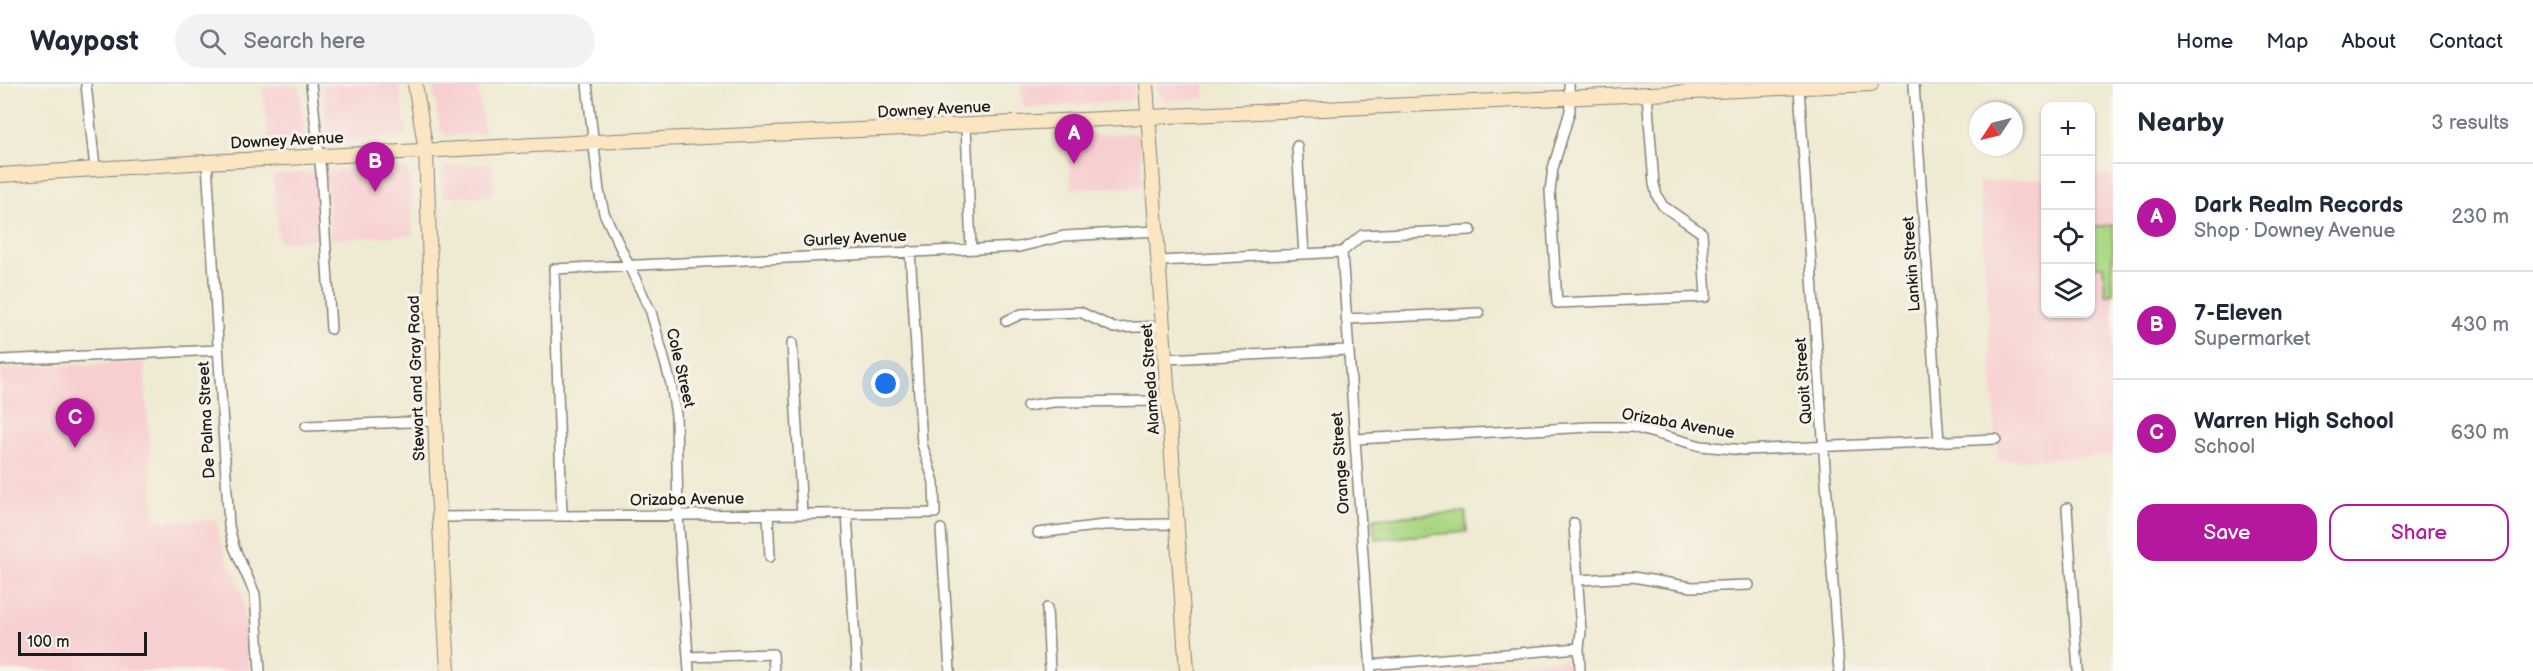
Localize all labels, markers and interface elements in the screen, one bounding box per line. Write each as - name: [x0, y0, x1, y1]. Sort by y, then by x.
- search box: [175, 14, 595, 68]
- text: Waypost: [30, 25, 139, 58]
- icon: search: [196, 25, 229, 58]
- text: Search here: [244, 28, 365, 55]
- text: Home: [2176, 29, 2233, 54]
- text: Map: [2266, 29, 2308, 54]
- text: About: [2341, 29, 2396, 54]
- text: Contact: [2429, 29, 2503, 54]
- street label: Downey Avenue: [877, 98, 992, 122]
- north arrow: [1969, 102, 2023, 156]
- map controls: [2041, 102, 2095, 318]
- button: +: [2041, 102, 2095, 156]
- text: Nearby: [2137, 108, 2224, 139]
- text: 3 results: [2431, 111, 2509, 135]
- pin: A: [1054, 115, 1094, 164]
- street label: Downey Avenue: [230, 129, 345, 153]
- pin: B: [356, 142, 394, 192]
- button: −: [2041, 156, 2095, 210]
- text: Dark Realm Records: [2194, 192, 2403, 219]
- text: A: [2150, 205, 2163, 229]
- text: 230 m: [2452, 205, 2509, 229]
- button: locate: [2041, 210, 2095, 264]
- street label: Lankin Street: [1899, 216, 1925, 312]
- text: Shop · Downey Avenue: [2194, 219, 2395, 243]
- street label: Gurley Avenue: [803, 227, 908, 251]
- button: layers: [2041, 264, 2095, 318]
- street label: Stewart and Gray Road: [405, 295, 429, 461]
- text: 7-Eleven: [2194, 300, 2283, 327]
- text: B: [2149, 313, 2164, 337]
- text: 430 m: [2451, 313, 2509, 337]
- street label: Alameda Street: [1138, 323, 1164, 435]
- street label: Cole Street: [662, 326, 698, 410]
- text: Supermarket: [2194, 327, 2310, 351]
- street label: Quoit Street: [1791, 337, 1817, 425]
- street label: De Palma Street: [194, 361, 220, 479]
- your location: [871, 369, 900, 398]
- pin: C: [56, 398, 94, 448]
- street label: Orizaba Avenue: [1620, 405, 1736, 443]
- text: Warren High School: [2194, 408, 2394, 435]
- street label: Orange Street: [1328, 411, 1354, 515]
- text: C: [2149, 421, 2164, 445]
- text: 630 m: [2451, 421, 2509, 445]
- text: School: [2194, 435, 2255, 459]
- street label: Orizaba Avenue: [630, 489, 745, 510]
- button: Save: [2137, 504, 2317, 561]
- button: Share: [2329, 504, 2509, 561]
- scale bar: [18, 629, 147, 656]
- text: 100 m: [27, 633, 70, 652]

